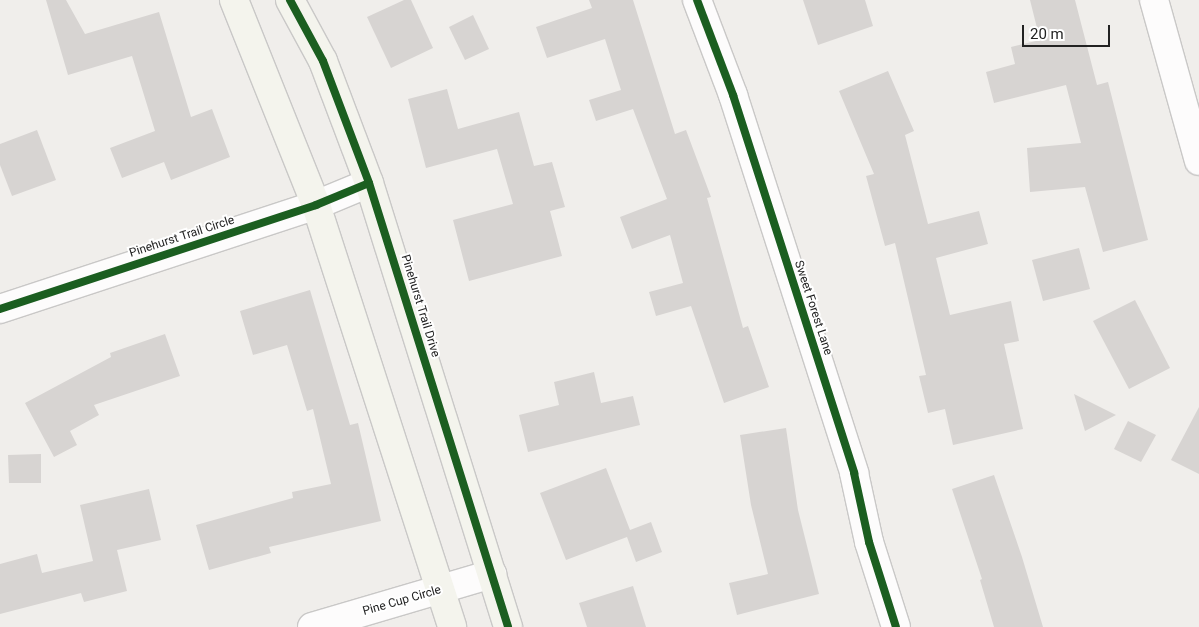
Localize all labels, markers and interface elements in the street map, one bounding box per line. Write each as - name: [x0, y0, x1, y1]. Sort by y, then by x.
- scale bar: [1024, 15, 1112, 47]
- text: 20 m: [1030, 25, 1064, 43]
- street label: Pinehurst Trail Circle: [127, 213, 237, 261]
- street label: Pinehurst Trail Drive: [398, 253, 442, 359]
- street label: Sweet Forest Lane: [791, 259, 835, 357]
- street label: Pine Cup Circle: [361, 583, 443, 619]

